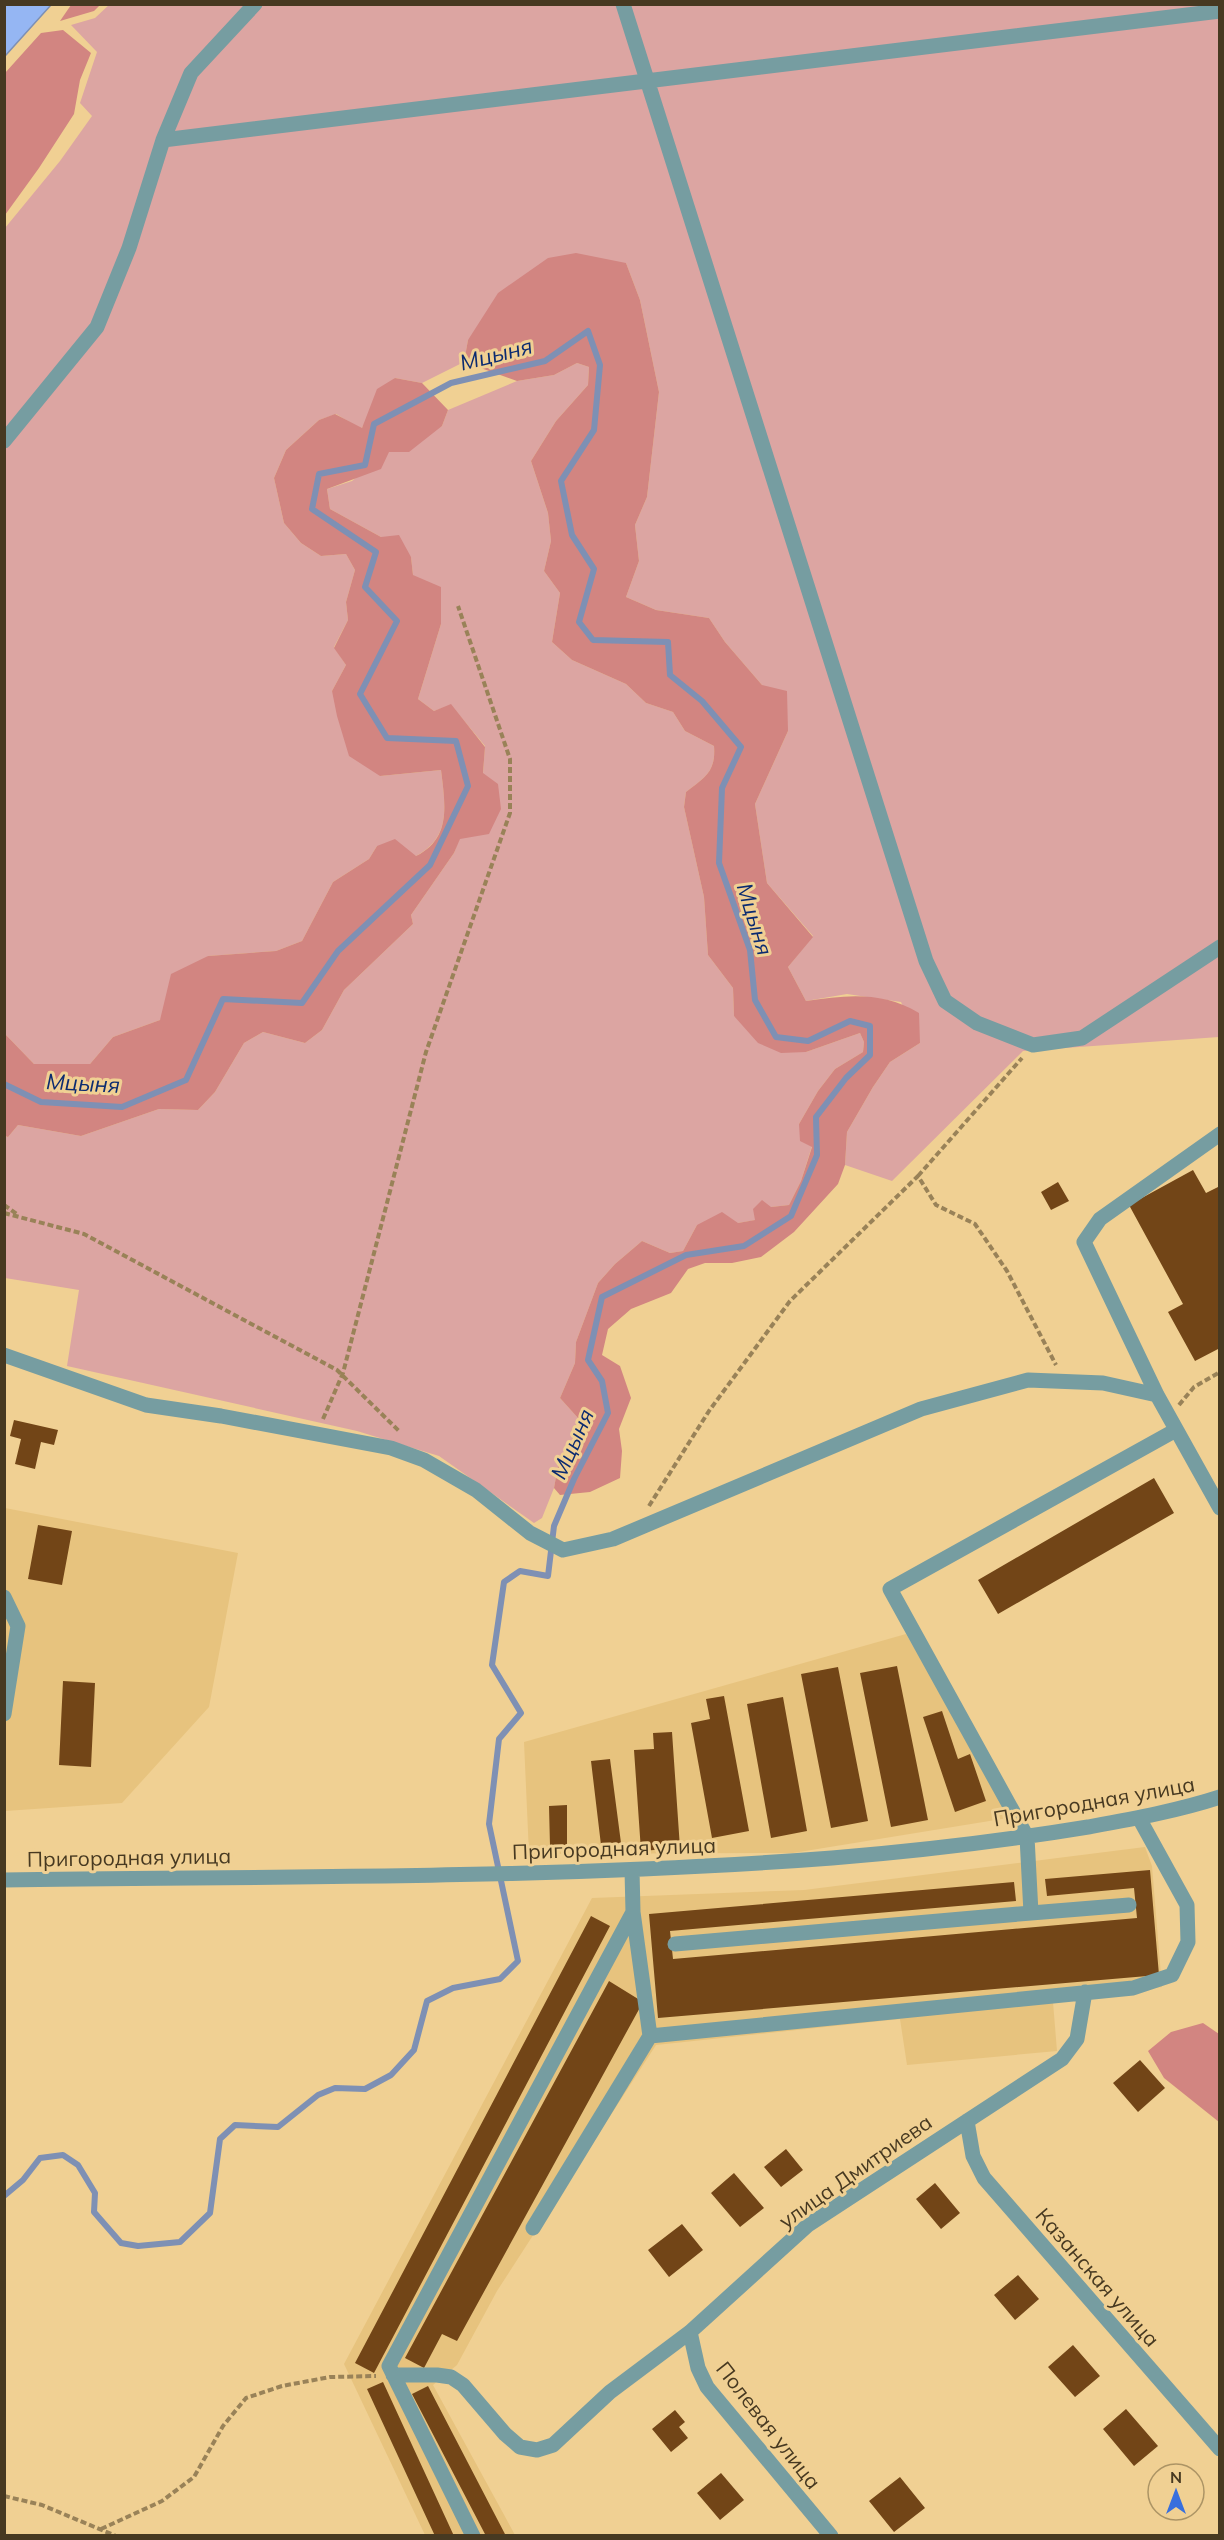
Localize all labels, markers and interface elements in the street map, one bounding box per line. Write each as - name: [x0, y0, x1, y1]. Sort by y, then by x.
- water label: Мцыня: [457, 331, 535, 377]
- water label: Мцыня: [731, 880, 779, 958]
- water label: Мцыня: [45, 1067, 121, 1099]
- water label: Мцыня: [544, 1405, 600, 1483]
- street label: Пригородная улица: [991, 1770, 1197, 1832]
- street label: Пригородная улица: [511, 1831, 717, 1865]
- street label: Пригородная улица: [27, 1842, 231, 1872]
- street label: улица Дмитриева: [773, 2108, 937, 2234]
- street label: Казанская улица: [1031, 2202, 1165, 2352]
- street label: Полевая улица: [711, 2356, 827, 2494]
- north arrow: [1146, 2462, 1206, 2522]
- text: N: [1170, 2467, 1182, 2487]

